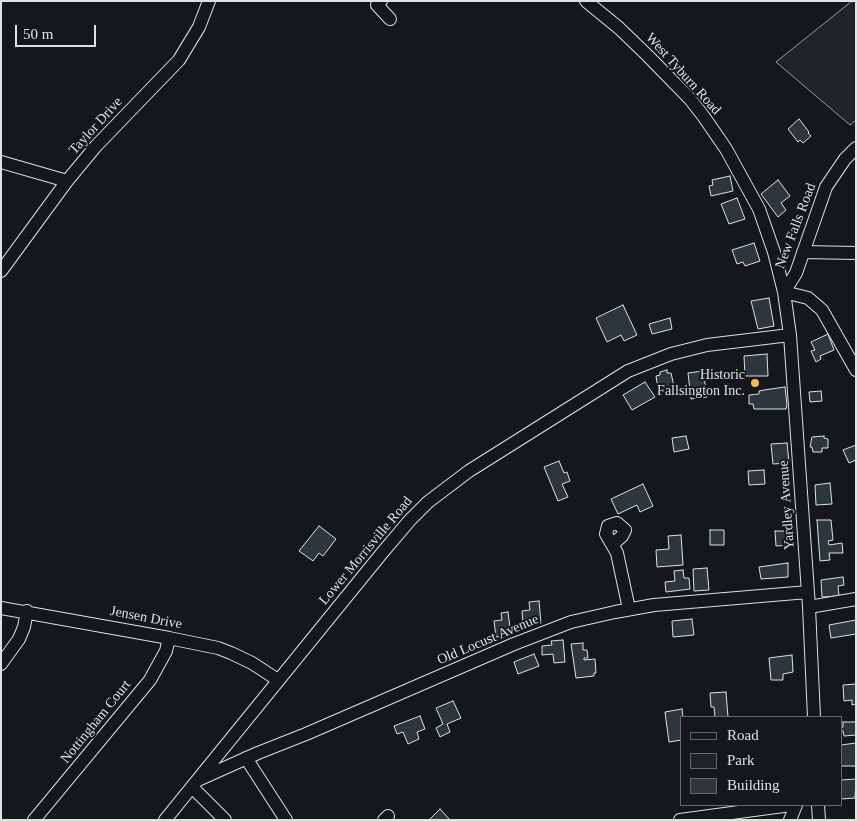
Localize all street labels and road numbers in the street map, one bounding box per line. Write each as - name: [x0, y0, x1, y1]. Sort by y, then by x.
- street label: West Tyburn Road: [642, 30, 724, 118]
- street label: Taylor Drive: [66, 94, 126, 158]
- street label: New Falls Road: [772, 181, 820, 271]
- street label: Yardley Avenue: [775, 460, 799, 550]
- street label: Lower Morrisville Road: [316, 493, 416, 609]
- street label: Jensen Drive: [109, 603, 183, 633]
- street label: Old Locust Avenue: [435, 611, 541, 669]
- street label: Nottingham Court: [57, 677, 135, 767]

